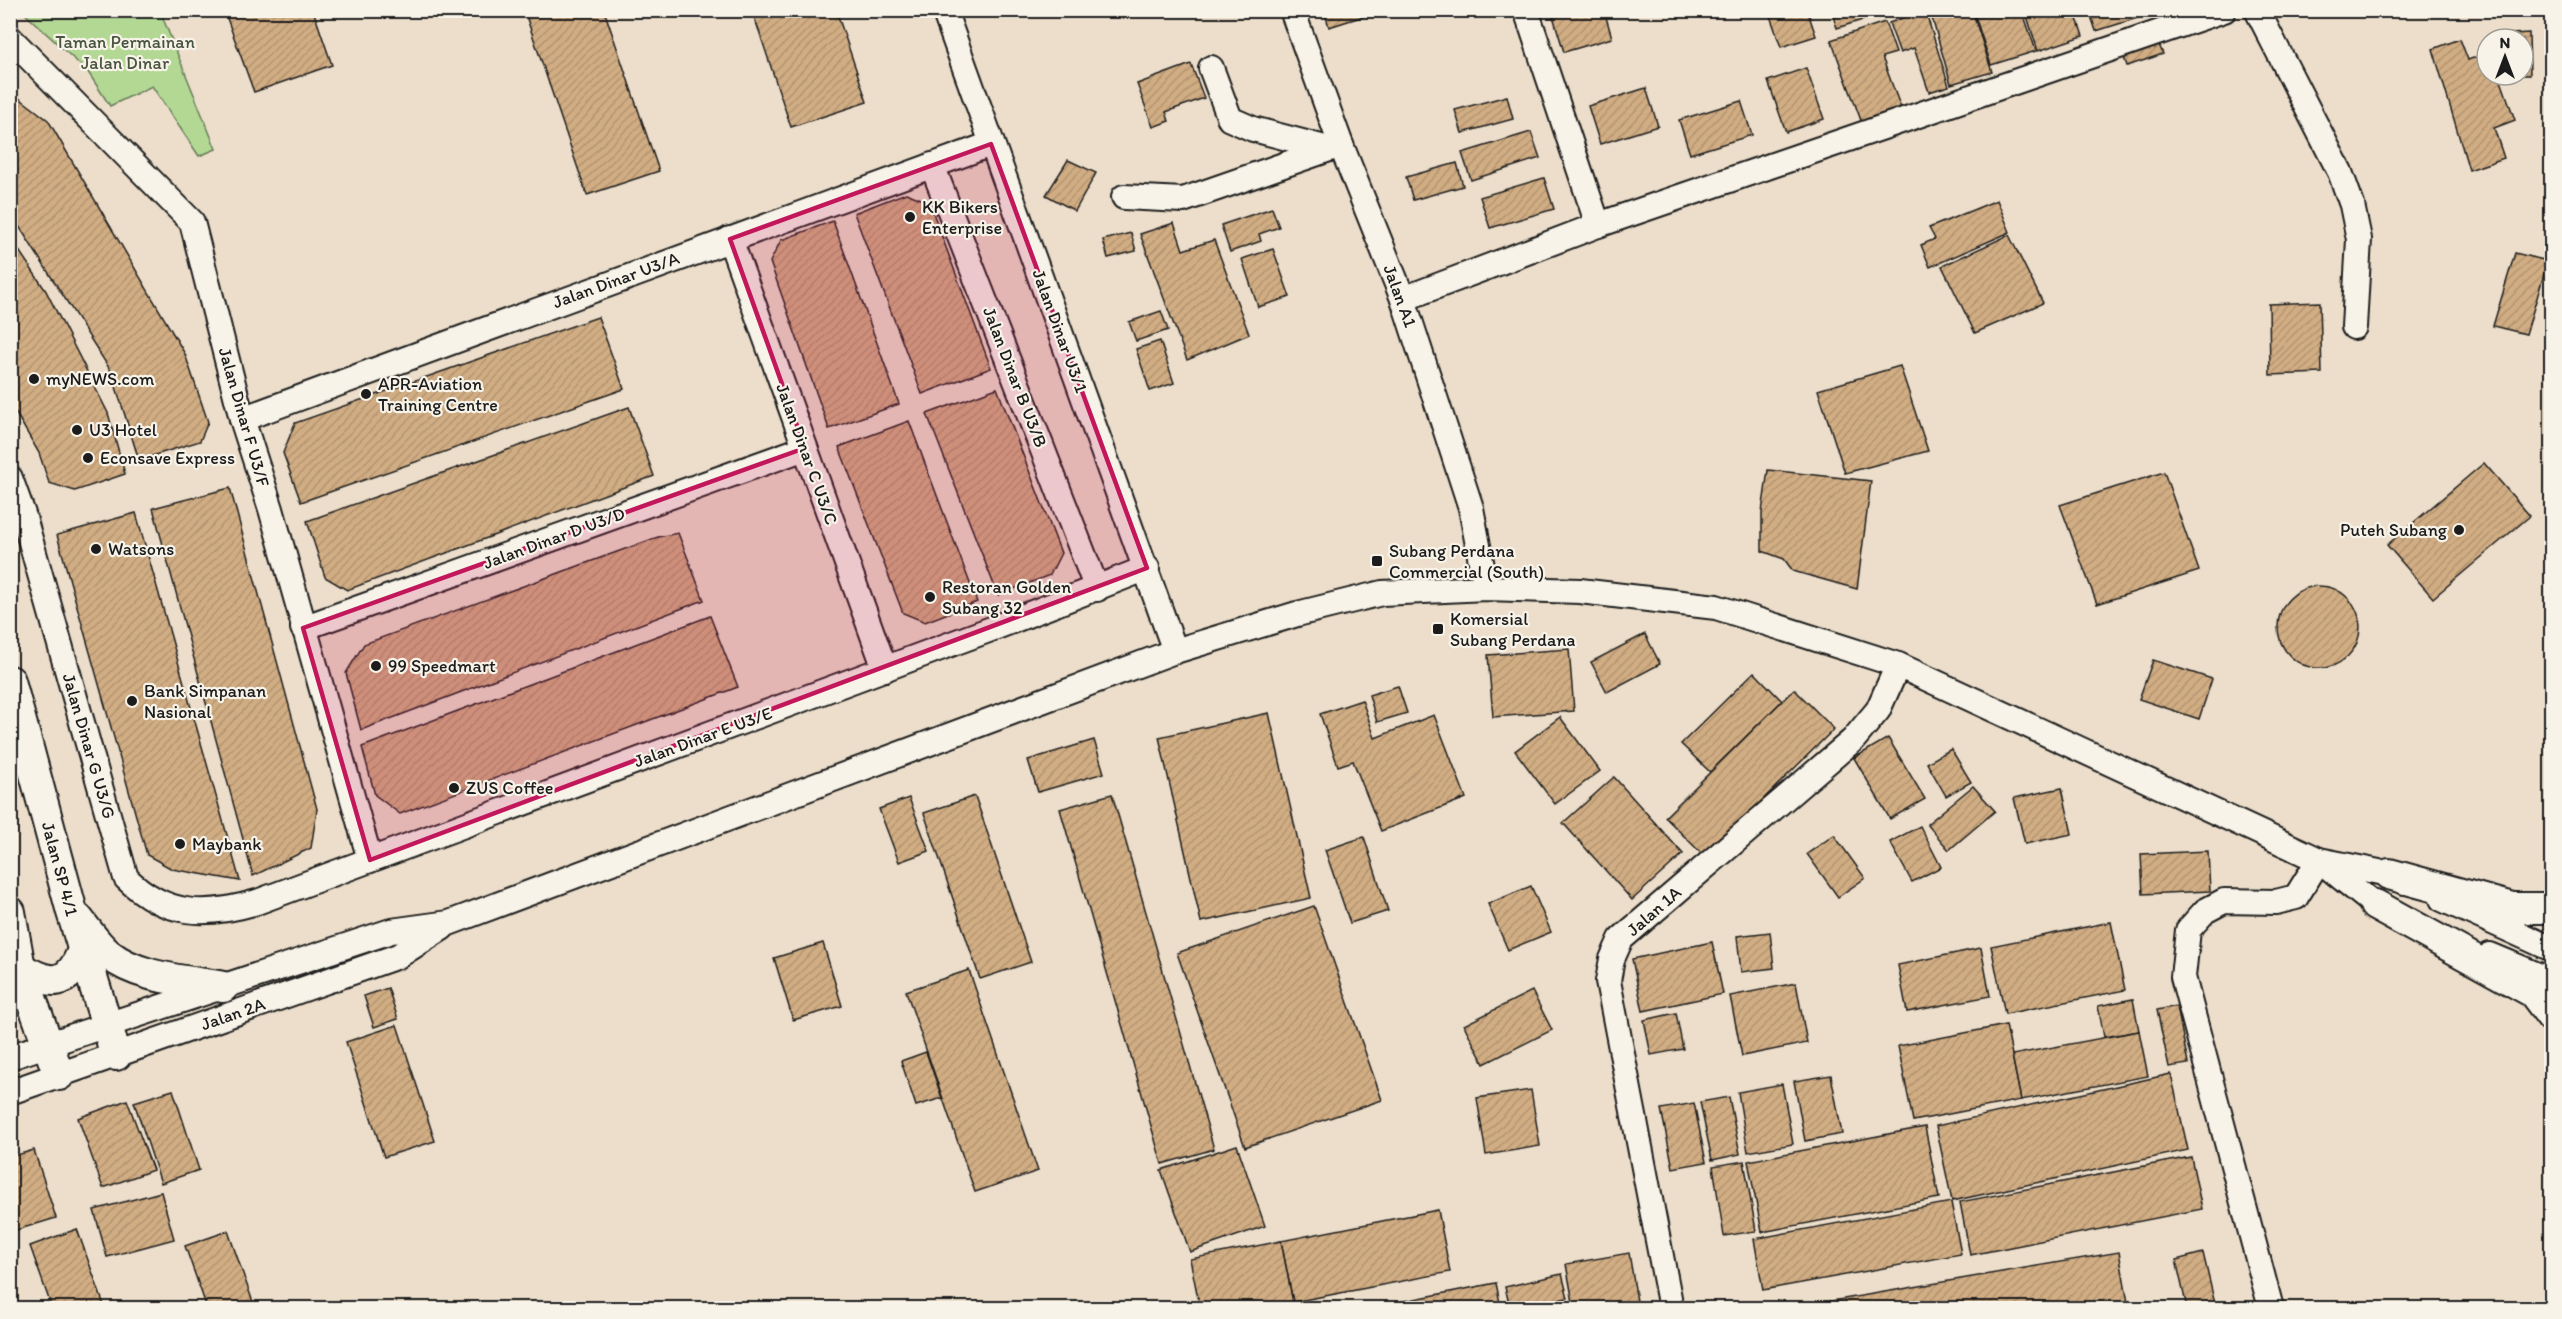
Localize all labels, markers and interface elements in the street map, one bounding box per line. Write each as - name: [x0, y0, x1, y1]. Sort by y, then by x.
- north arrow: [2475, 27, 2535, 87]
- park label: Taman Permainan Jalan Dinar: [55, 31, 195, 74]
- text: N: [2500, 33, 2510, 52]
- place label: KK Bikers Enterprise: [922, 196, 1002, 239]
- marker: KK Bikers Enterprise: [903, 210, 917, 224]
- street label: Jalan Dinar U3/A: [550, 247, 683, 313]
- street label: Jalan A1: [1379, 262, 1421, 330]
- street label: Jalan Dinar U3/1: [1027, 266, 1093, 396]
- street label: Jalan Dinar B U3/B: [978, 304, 1052, 450]
- street label: Jalan Dinar F U3/F: [214, 345, 275, 490]
- place label: myNEWS.com: [46, 368, 154, 390]
- marker: myNEWS.com: [27, 372, 41, 386]
- place label: APR-Aviation Training Centre: [378, 373, 498, 416]
- street label: Jalan Dinar C U3/C: [771, 380, 843, 528]
- marker: APR-Aviation Training Centre: [359, 387, 373, 401]
- place label: U3 Hotel: [89, 419, 157, 441]
- marker: U3 Hotel: [70, 423, 84, 437]
- place label: Econsave Express: [100, 447, 235, 469]
- marker: Econsave Express: [81, 451, 95, 465]
- street label: Jalan Dinar D U3/D: [480, 502, 628, 574]
- place label: Puteh Subang: [2340, 519, 2448, 541]
- marker: Puteh Subang: [2452, 523, 2466, 537]
- place label: Watsons: [108, 538, 174, 560]
- place label: Subang Perdana Commercial (South): [1389, 540, 1544, 583]
- marker: Watsons: [89, 542, 103, 556]
- marker: Subang Perdana Commercial (South): [1370, 554, 1384, 568]
- place label: Restoran Golden Subang 32: [942, 576, 1071, 619]
- marker: Restoran Golden Subang 32: [923, 590, 937, 604]
- place label: Komersial Subang Perdana: [1450, 608, 1575, 651]
- marker: Komersial Subang Perdana: [1431, 622, 1445, 636]
- place label: 99 Speedmart: [388, 655, 496, 677]
- marker: 99 Speedmart: [369, 659, 383, 673]
- street label: Jalan Dinar G U3/G: [58, 671, 120, 821]
- place label: Bank Simpanan Nasional: [144, 680, 266, 723]
- marker: Bank Simpanan Nasional: [125, 694, 139, 708]
- street label: Jalan Dinar E U3/E: [631, 702, 775, 772]
- place label: ZUS Coffee: [466, 777, 553, 799]
- marker: ZUS Coffee: [447, 781, 461, 795]
- street label: Jalan SP 4/1: [37, 819, 83, 919]
- place label: Maybank: [192, 833, 262, 855]
- marker: Maybank: [173, 837, 187, 851]
- street label: Jalan 1A: [1622, 881, 1686, 941]
- street label: Jalan 2A: [198, 993, 268, 1035]

